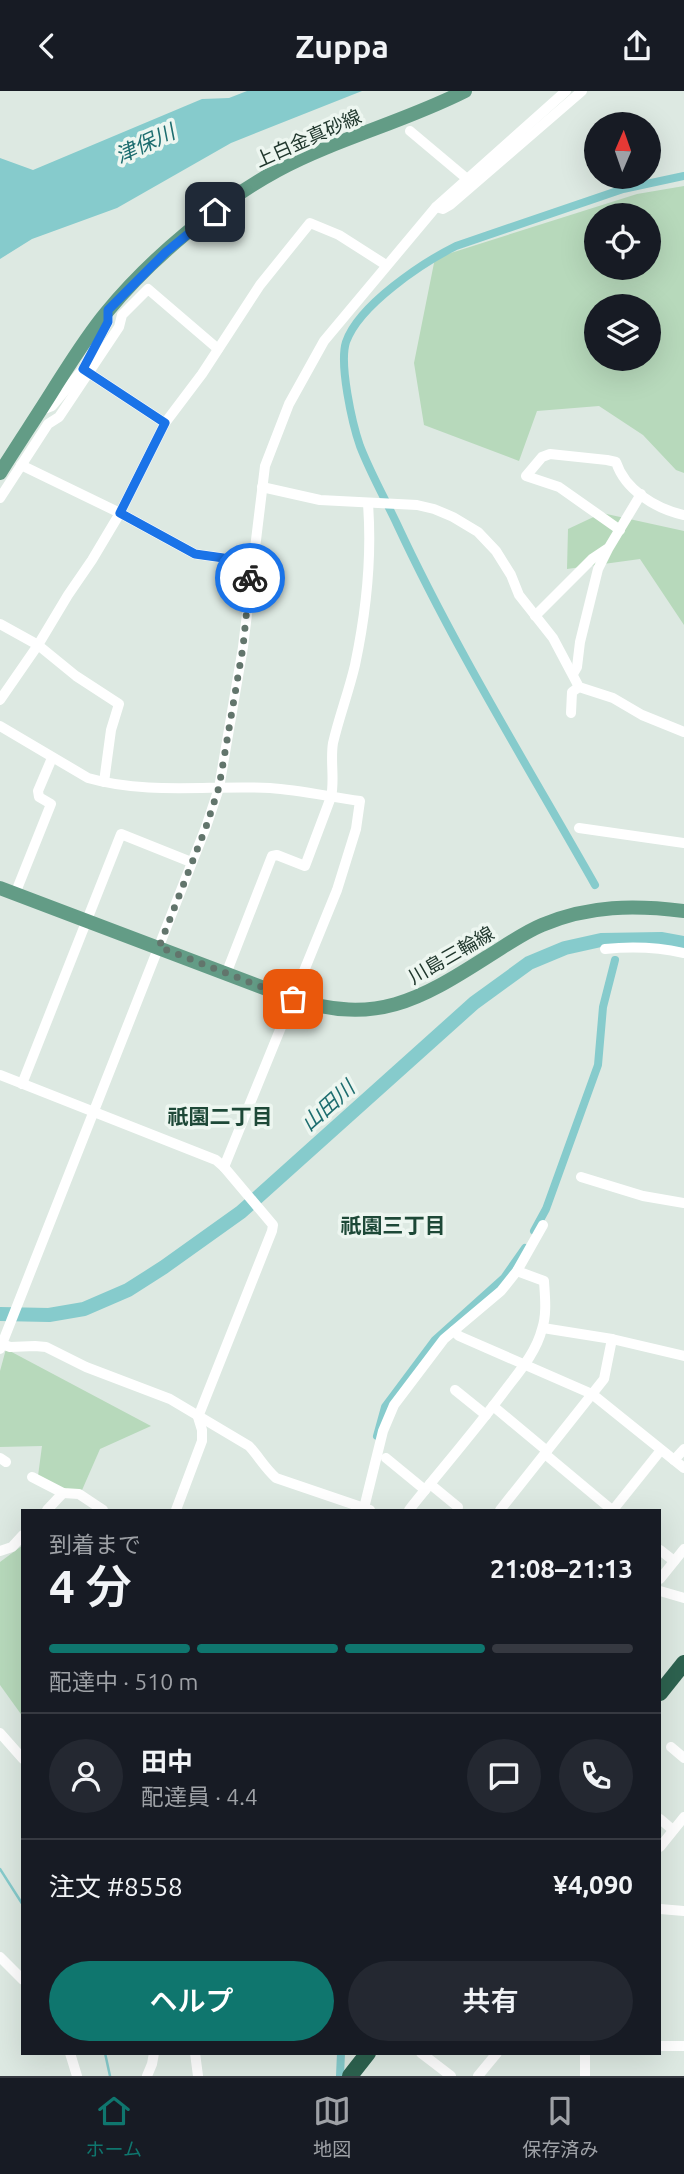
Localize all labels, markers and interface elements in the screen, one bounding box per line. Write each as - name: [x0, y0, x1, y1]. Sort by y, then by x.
- icon: back: [28, 27, 66, 65]
- icon: share: [618, 27, 656, 65]
- text: Zuppa: [295, 28, 389, 64]
- street label: 上白金真砂線: [251, 105, 365, 171]
- north arrow: [584, 112, 662, 189]
- map controls: [584, 112, 661, 371]
- water label: 津保川: [111, 118, 180, 167]
- pin: [185, 182, 245, 242]
- icon: home: [196, 193, 234, 231]
- button: locate: [584, 203, 661, 280]
- button: layers: [584, 294, 661, 371]
- courier: [215, 543, 285, 613]
- icon: bike: [231, 559, 269, 597]
- street label: 川島三輪線: [404, 922, 498, 988]
- pin: [263, 969, 323, 1029]
- icon: bag: [274, 980, 312, 1018]
- water label: 山田川: [296, 1074, 360, 1135]
- district label: 祇園二丁目: [168, 1104, 273, 1128]
- district label: 祇園三丁目: [341, 1213, 446, 1237]
- text: 到着まで: [49, 1532, 141, 1557]
- text: 21:08–21:13: [490, 1554, 633, 1583]
- text: 4 分: [49, 1560, 132, 1612]
- text: 配達中 · 510 m: [49, 1669, 198, 1694]
- button: person: [49, 1739, 123, 1813]
- button: chat: [467, 1739, 541, 1813]
- button: phone: [559, 1739, 633, 1813]
- text: 田中: [141, 1747, 193, 1776]
- text: 配達員 · 4.4: [141, 1784, 258, 1809]
- text: ¥4,090: [553, 1870, 633, 1899]
- text: 注文 #8558: [49, 1872, 183, 1901]
- button: ヘルプ: [49, 1961, 334, 2041]
- button: 共有: [348, 1961, 633, 2041]
- tab: ホーム: [86, 2092, 142, 2161]
- tab: 地図: [313, 2092, 351, 2161]
- tab: 保存済み: [522, 2092, 598, 2161]

